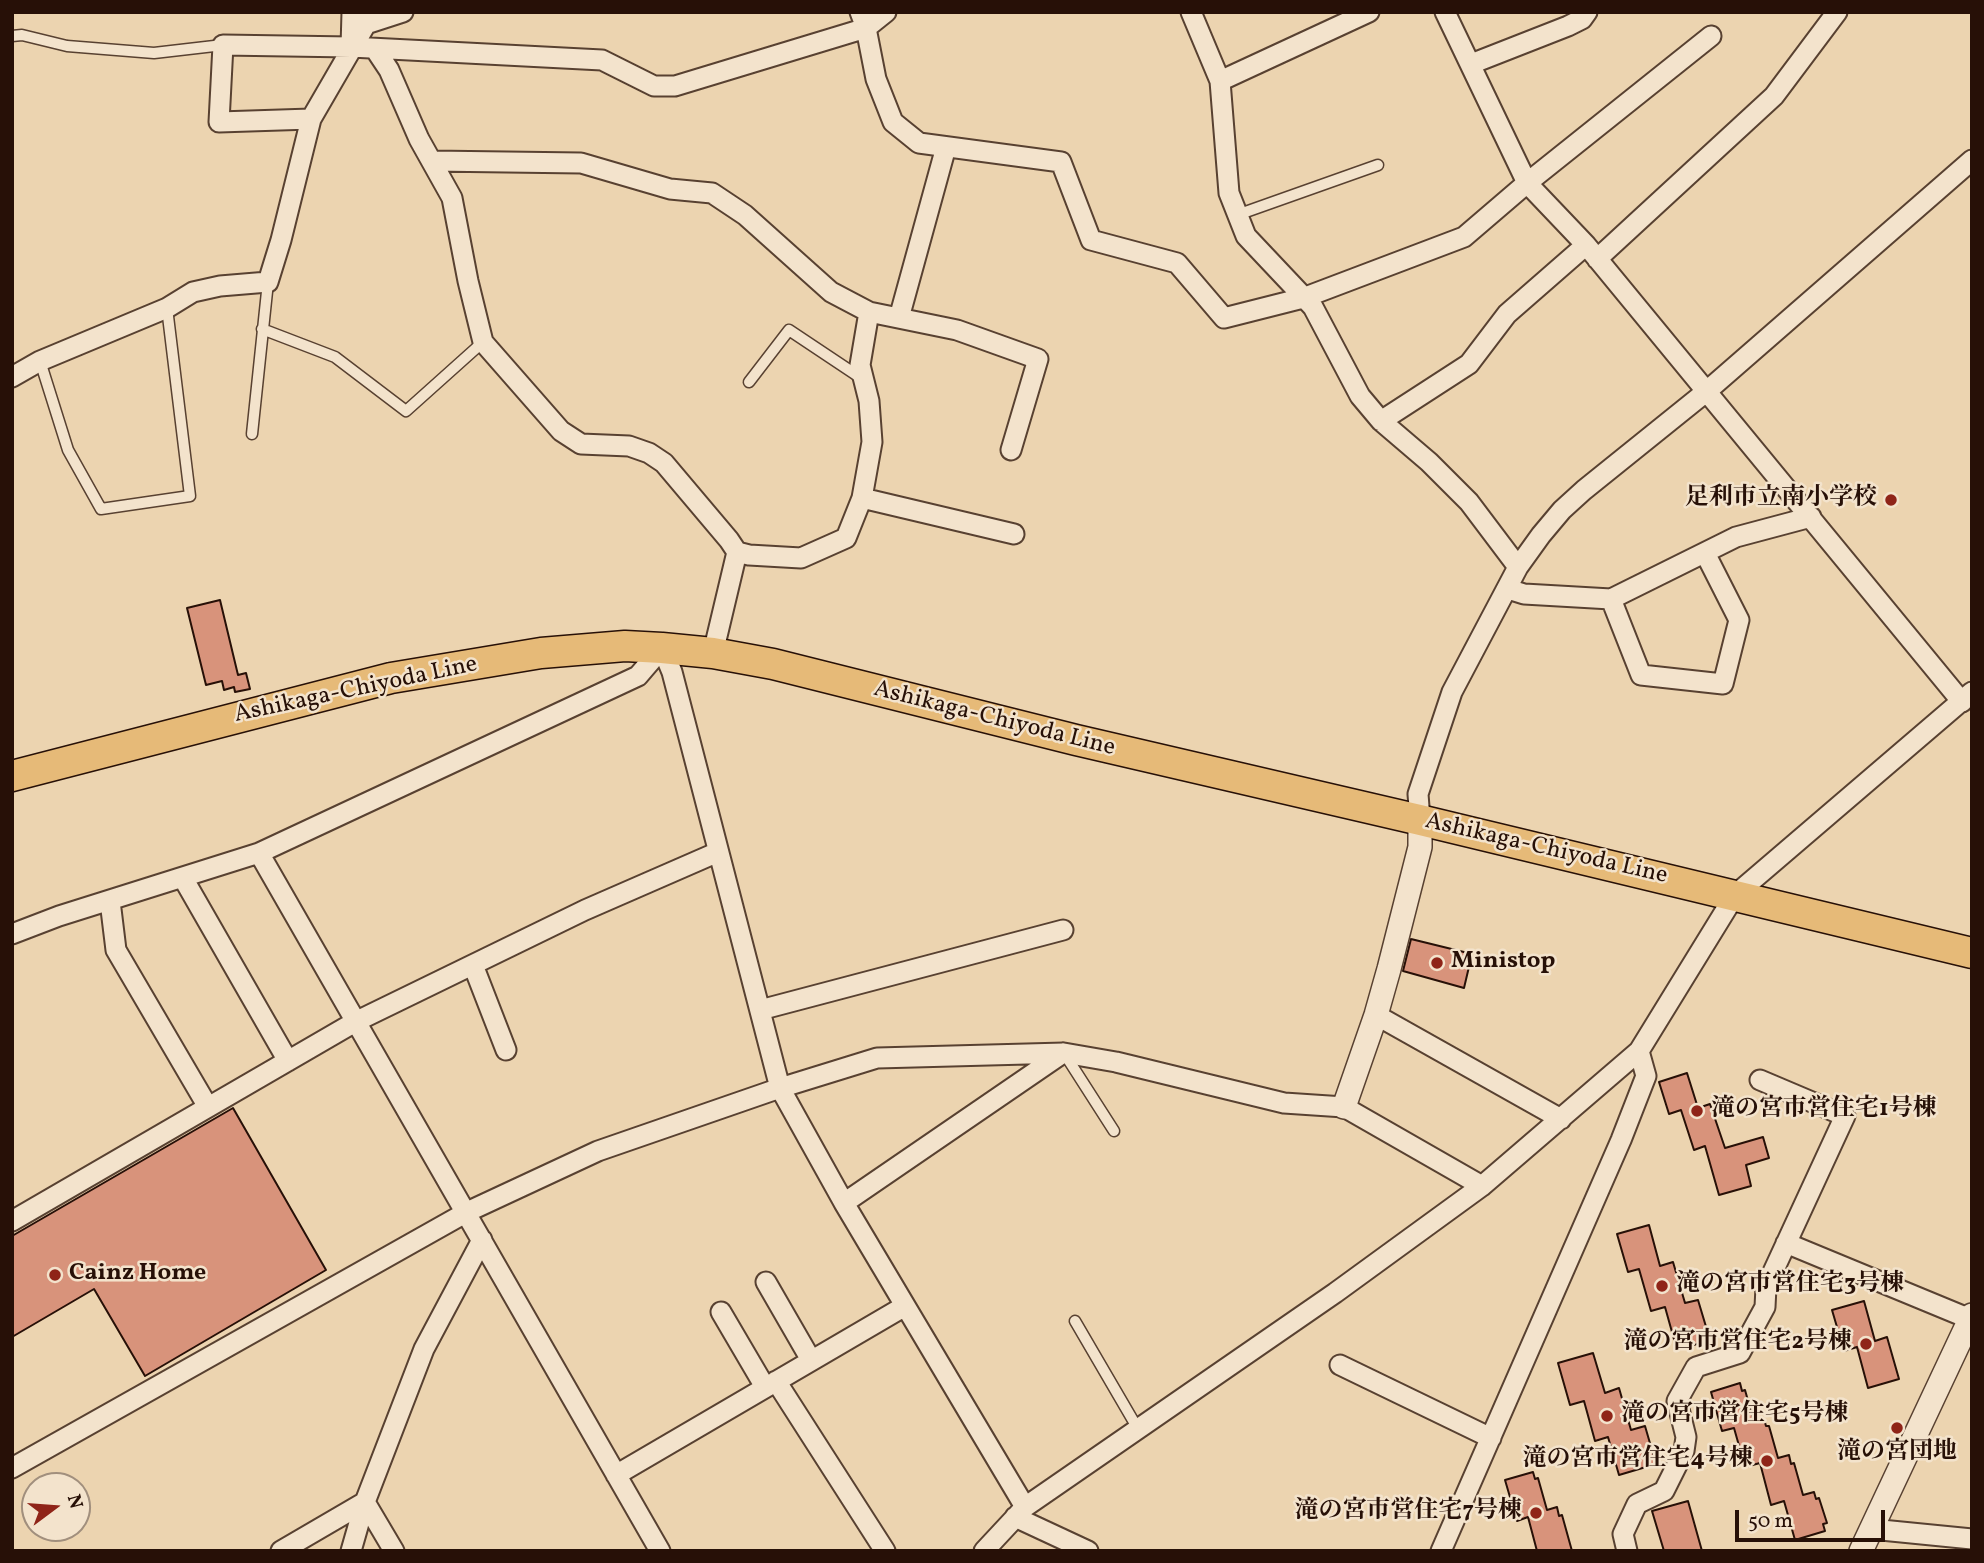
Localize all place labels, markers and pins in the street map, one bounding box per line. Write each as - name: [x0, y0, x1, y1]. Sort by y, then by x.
- place label: 足利市立南小学校: [1685, 486, 1877, 514]
- marker: 足利市立南小学校: [1883, 492, 1899, 508]
- place label: Ministop: [1451, 949, 1555, 977]
- marker: Ministop: [1429, 955, 1445, 971]
- place label: 滝の宮市営住宅1号棟: [1711, 1097, 1937, 1125]
- marker: 滝の宮市営住宅1号棟: [1689, 1103, 1705, 1119]
- place label: Cainz Home: [69, 1261, 206, 1289]
- marker: Cainz Home: [47, 1267, 63, 1283]
- place label: 滝の宮市営住宅3号棟: [1676, 1272, 1904, 1300]
- marker: 滝の宮市営住宅3号棟: [1654, 1278, 1670, 1294]
- place label: 滝の宮市営住宅2号棟: [1624, 1330, 1852, 1358]
- marker: 滝の宮市営住宅2号棟: [1858, 1336, 1874, 1352]
- place label: 滝の宮市営住宅5号棟: [1621, 1402, 1849, 1430]
- marker: 滝の宮市営住宅5号棟: [1599, 1408, 1615, 1424]
- marker: 滝の宮団地: [1889, 1420, 1905, 1436]
- place label: 滝の宮団地: [1837, 1440, 1957, 1468]
- place label: 滝の宮市営住宅4号棟: [1522, 1447, 1753, 1475]
- marker: 滝の宮市営住宅4号棟: [1759, 1453, 1775, 1469]
- place label: 滝の宮市営住宅7号棟: [1295, 1499, 1522, 1527]
- marker: 滝の宮市営住宅7号棟: [1528, 1505, 1544, 1521]

